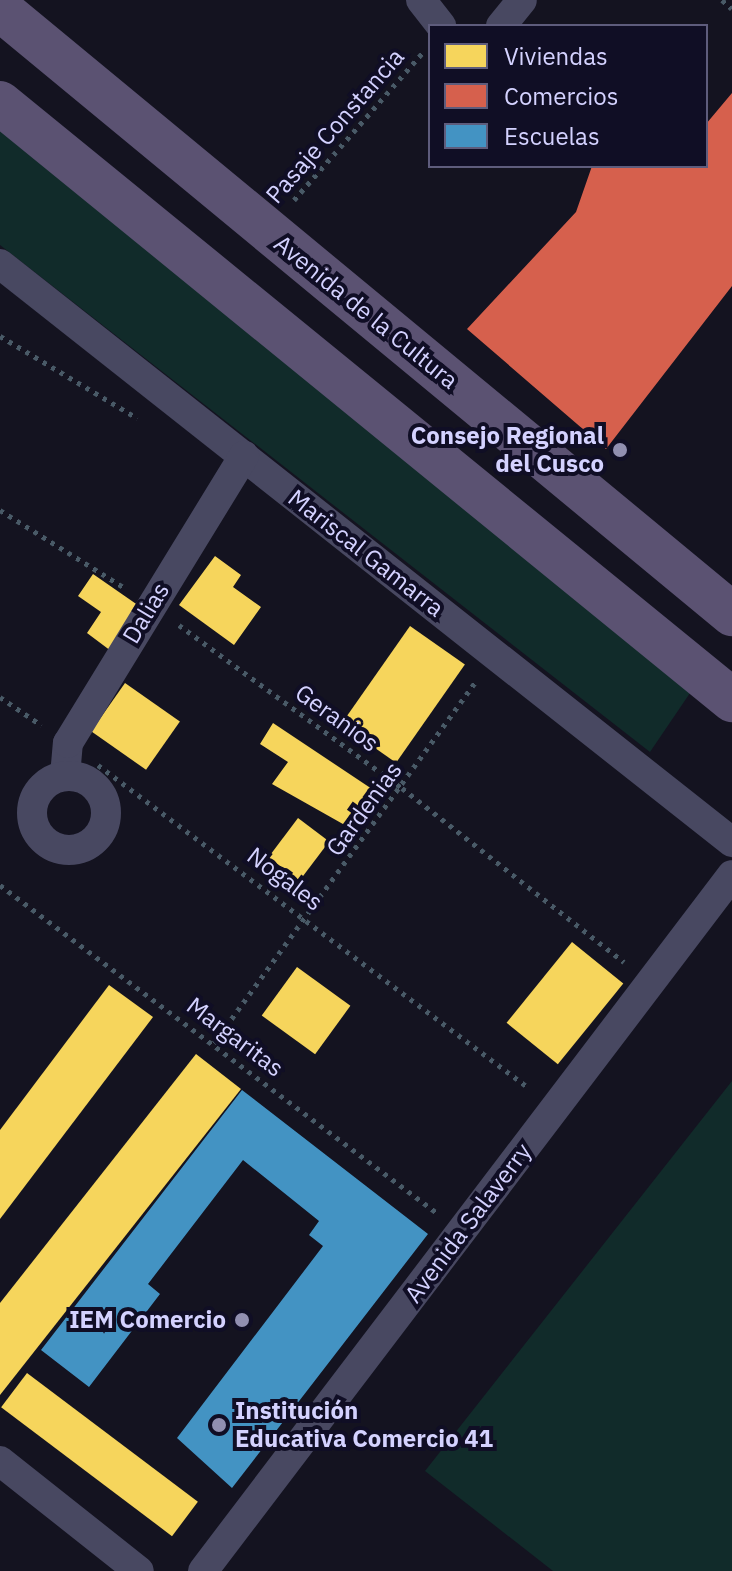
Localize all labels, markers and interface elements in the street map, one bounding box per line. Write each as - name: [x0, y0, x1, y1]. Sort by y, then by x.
- legend: [428, 24, 708, 168]
- text: Viviendas: [504, 40, 608, 72]
- street label: Pasaje Constancia: [260, 43, 410, 209]
- text: Comercios: [504, 80, 618, 112]
- text: Escuelas: [504, 120, 600, 152]
- street label: Avenida de la Cultura: [268, 229, 464, 395]
- place label: Consejo Regional del Cusco: [411, 422, 604, 478]
- marker: Consejo Regional del Cusco: [611, 441, 629, 459]
- street label: Mariscal Gamarra: [282, 483, 450, 623]
- street label: Dalias: [117, 577, 175, 649]
- street label: Geranios: [290, 678, 384, 758]
- street label: Gardenias: [320, 756, 408, 862]
- street label: Nogales: [242, 841, 328, 917]
- street label: Margaritas: [181, 991, 289, 1083]
- street label: Avenida Salaverry: [399, 1138, 537, 1308]
- place label: IEM Comercio: [69, 1306, 226, 1334]
- marker: IEM Comercio: [233, 1311, 251, 1329]
- place label: Institución Educativa Comercio 41: [235, 1397, 493, 1453]
- marker: Institución Educativa Comercio 41: [210, 1416, 228, 1434]

